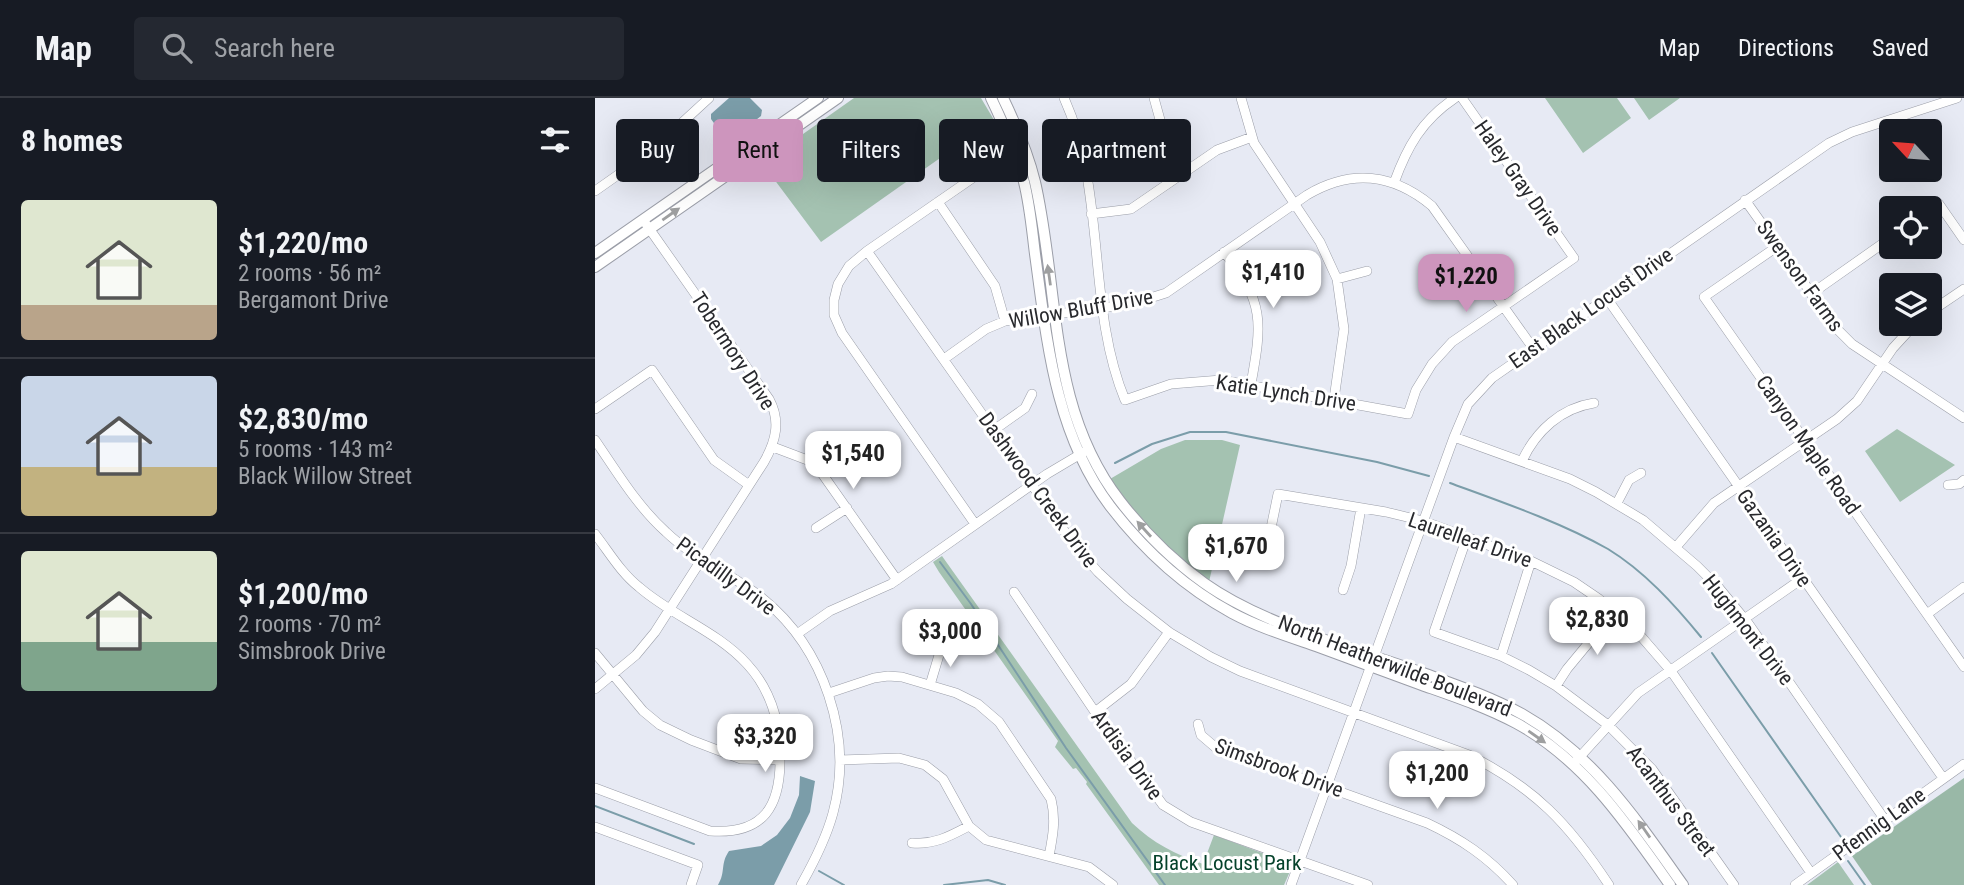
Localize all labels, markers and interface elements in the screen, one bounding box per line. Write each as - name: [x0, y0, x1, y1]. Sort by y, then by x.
- search box: [134, 17, 624, 80]
- text: Map: [35, 29, 92, 68]
- icon: search: [158, 29, 196, 67]
- text: Search here: [214, 33, 335, 63]
- text: Map: [1659, 34, 1700, 62]
- text: Directions: [1738, 34, 1834, 62]
- text: Saved: [1872, 34, 1929, 62]
- street label: Haley Gray Drive: [1469, 116, 1567, 240]
- chip: Buy: [616, 119, 699, 182]
- chip: Rent: [713, 119, 803, 182]
- chip: Filters: [817, 119, 925, 182]
- chip: New: [939, 119, 1028, 182]
- chip: Apartment: [1042, 119, 1191, 182]
- north arrow: [1879, 119, 1943, 182]
- map controls: [1879, 119, 1942, 336]
- icon: filters: [536, 121, 574, 159]
- text: 8 homes: [21, 123, 123, 158]
- button: locate: [1879, 196, 1942, 259]
- one-way arrow: [662, 207, 680, 221]
- street label: Swenson Farms: [1752, 216, 1848, 336]
- text: $1,220/mo: [238, 225, 368, 260]
- icon: home: [77, 228, 161, 312]
- street label: East Black Locust Drive: [1505, 242, 1678, 374]
- pin: $1,410: [1216, 250, 1330, 310]
- pin: $1,220: [1409, 254, 1523, 314]
- text: $1,410: [1241, 259, 1305, 286]
- text: 2 rooms · 56 m²: [238, 260, 381, 287]
- text: $1,220: [1434, 263, 1498, 290]
- one-way arrow: [1043, 264, 1054, 286]
- button: layers: [1879, 273, 1942, 336]
- street label: Willow Bluff Drive: [1007, 284, 1155, 333]
- text: Bergamont Drive: [238, 287, 388, 314]
- street label: Tobermory Drive: [686, 288, 780, 414]
- street label: Katie Lynch Drive: [1214, 370, 1358, 416]
- street label: Canyon Maple Road: [1751, 371, 1865, 519]
- text: $2,830/mo: [238, 401, 368, 436]
- icon: home: [77, 404, 161, 488]
- street label: Dashwood Creek Drive: [974, 408, 1102, 572]
- pin: $1,540: [796, 432, 910, 491]
- text: 5 rooms · 143 m²: [238, 436, 393, 463]
- text: $1,540: [821, 440, 885, 467]
- text: Black Willow Street: [238, 463, 412, 490]
- street label: Gazania Drive: [1732, 485, 1816, 592]
- street label: Laurelleaf Drive: [1405, 508, 1535, 572]
- one-way arrow: [1137, 520, 1152, 537]
- pin: $1,670: [1179, 524, 1293, 584]
- street label: Picadilly Drive: [672, 532, 780, 620]
- text: $1,670: [1204, 533, 1268, 560]
- street label: Hughmont Drive: [1698, 570, 1799, 690]
- text: $1,200/mo: [238, 576, 368, 611]
- icon: home: [77, 579, 161, 663]
- pin: $2,830: [1540, 598, 1654, 657]
- text: $2,830: [1565, 606, 1629, 633]
- pin: $3,000: [893, 610, 1007, 669]
- street label: North Heatherwilde Boulevard: [1275, 610, 1515, 722]
- text: 2 rooms · 70 m²: [238, 611, 381, 638]
- text: $3,000: [918, 618, 982, 645]
- text: Simsbrook Drive: [238, 638, 386, 665]
- street label: Ardisia Drive: [1087, 706, 1168, 805]
- pin: $3,320: [708, 714, 822, 774]
- text: $3,320: [733, 723, 797, 750]
- one-way arrow: [1528, 730, 1546, 744]
- street label: Simsbrook Drive: [1212, 734, 1347, 802]
- street label: Acanthus Street: [1622, 741, 1720, 861]
- pin: $1,200: [1380, 752, 1494, 811]
- text: $1,200: [1405, 760, 1469, 787]
- street label: Pfennig Lane: [1828, 782, 1930, 866]
- one-way arrow: [1637, 820, 1651, 838]
- park label: Black Locust Park: [1153, 851, 1302, 875]

